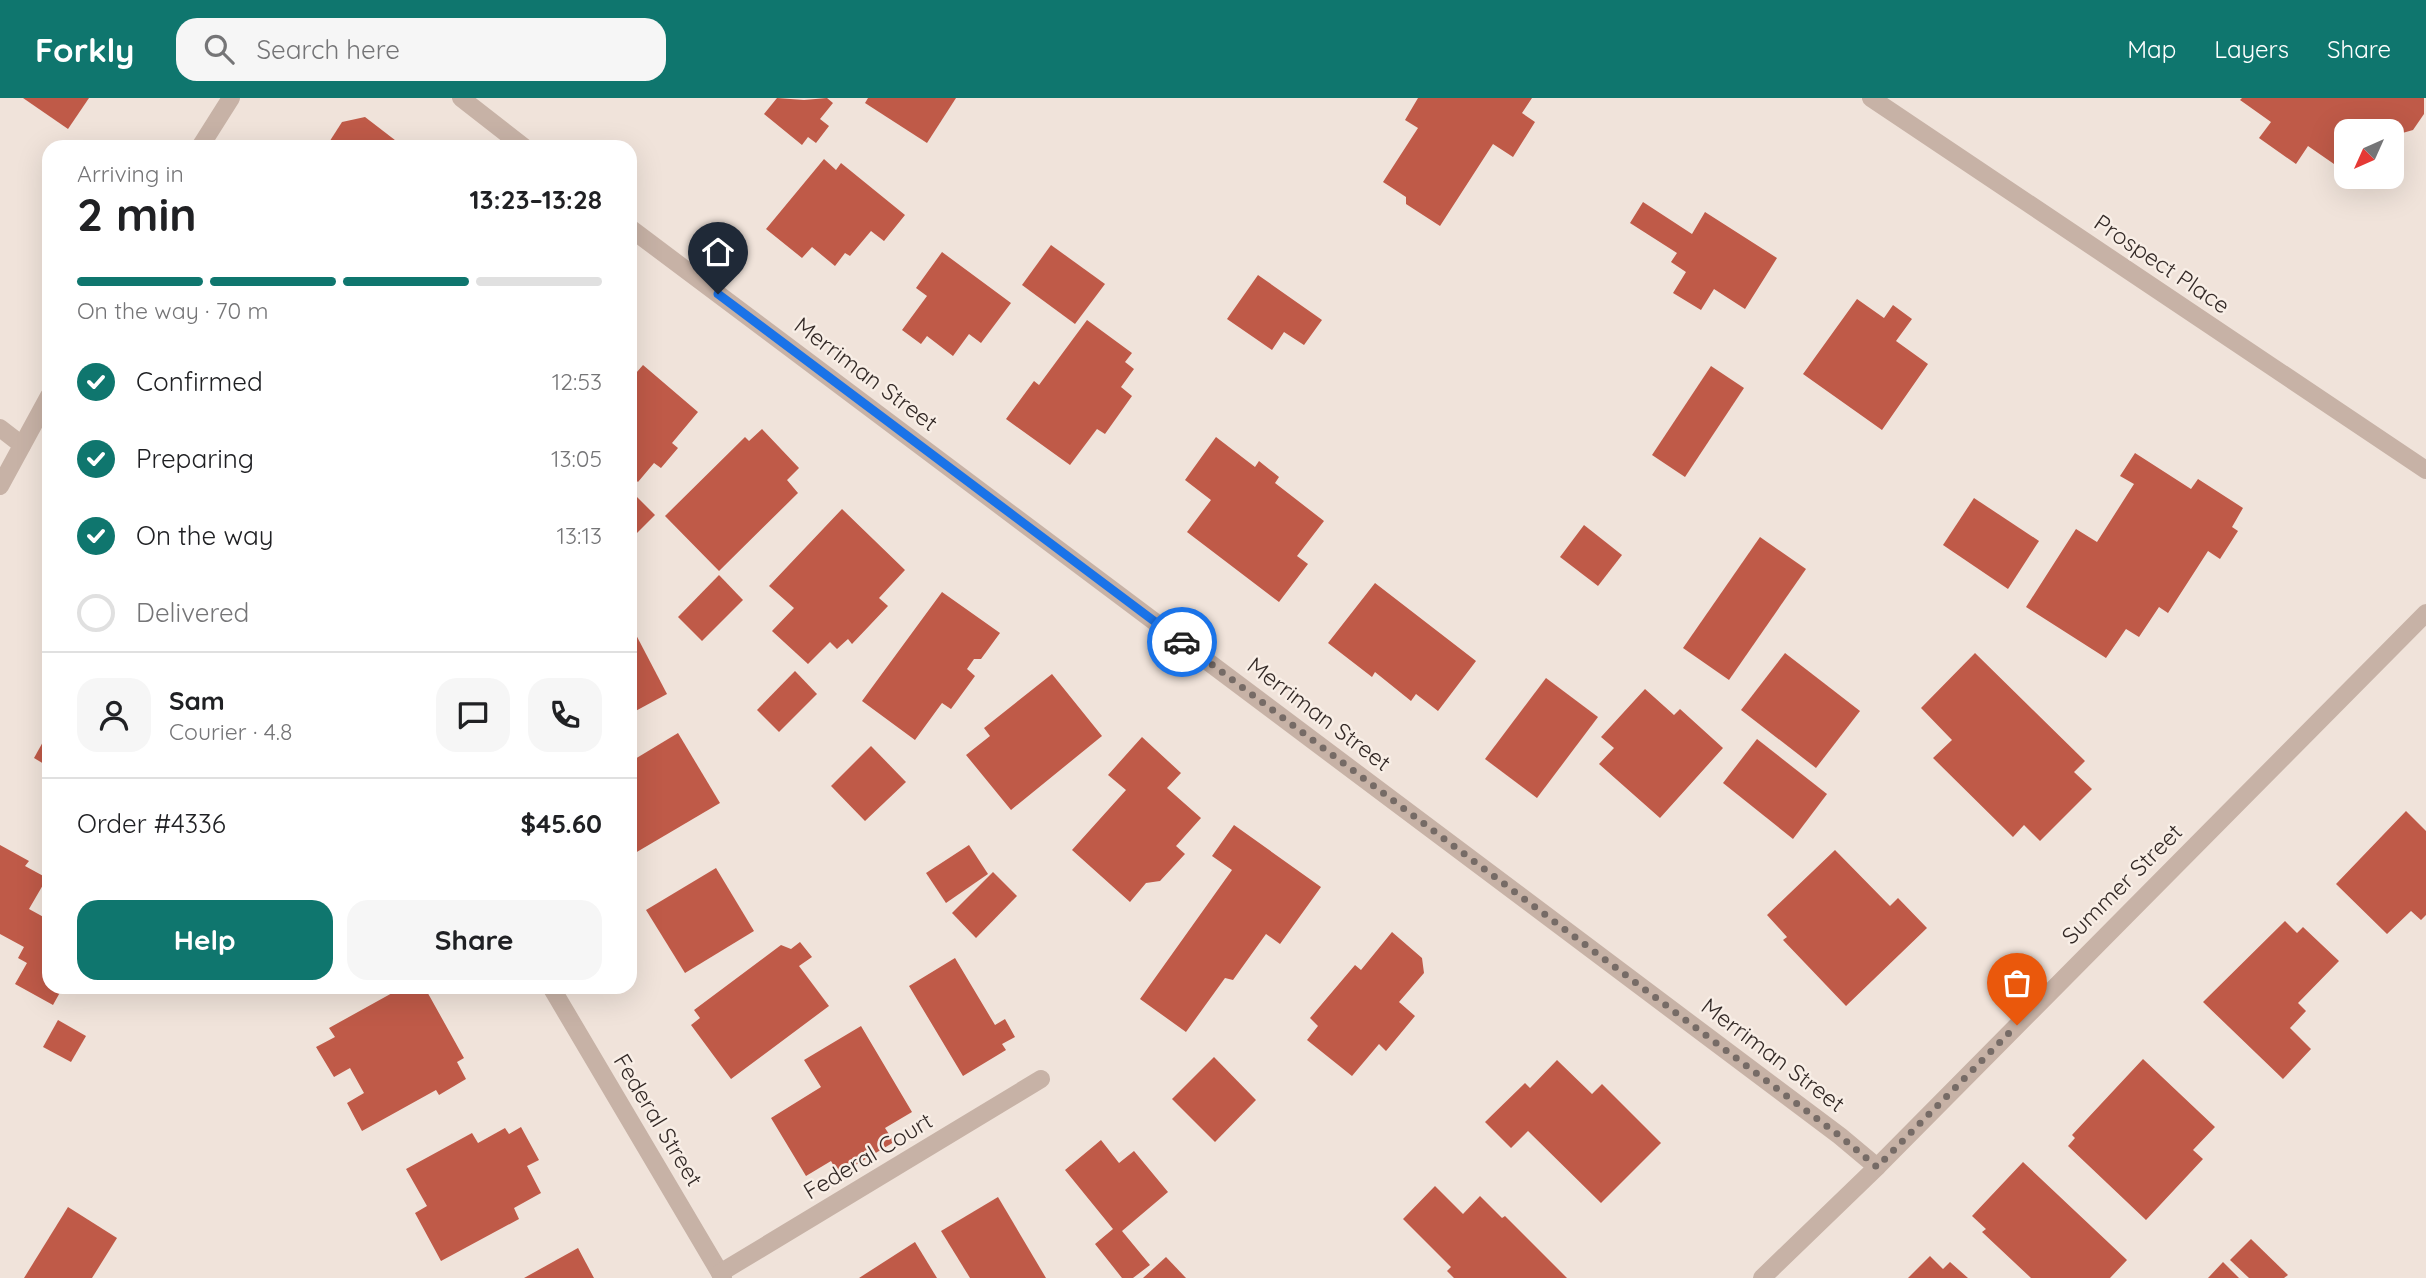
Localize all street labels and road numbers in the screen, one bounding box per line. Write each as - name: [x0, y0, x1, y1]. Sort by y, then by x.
- street label: Prospect Place: [2089, 208, 2236, 320]
- street label: Merriman Street: [789, 310, 944, 437]
- street label: Merriman Street: [1242, 650, 1397, 777]
- street label: Summer Street: [2055, 817, 2188, 950]
- street label: Merriman Street: [1696, 991, 1851, 1118]
- street label: Federal Street: [607, 1048, 709, 1191]
- street label: Federal Court: [798, 1106, 938, 1205]

